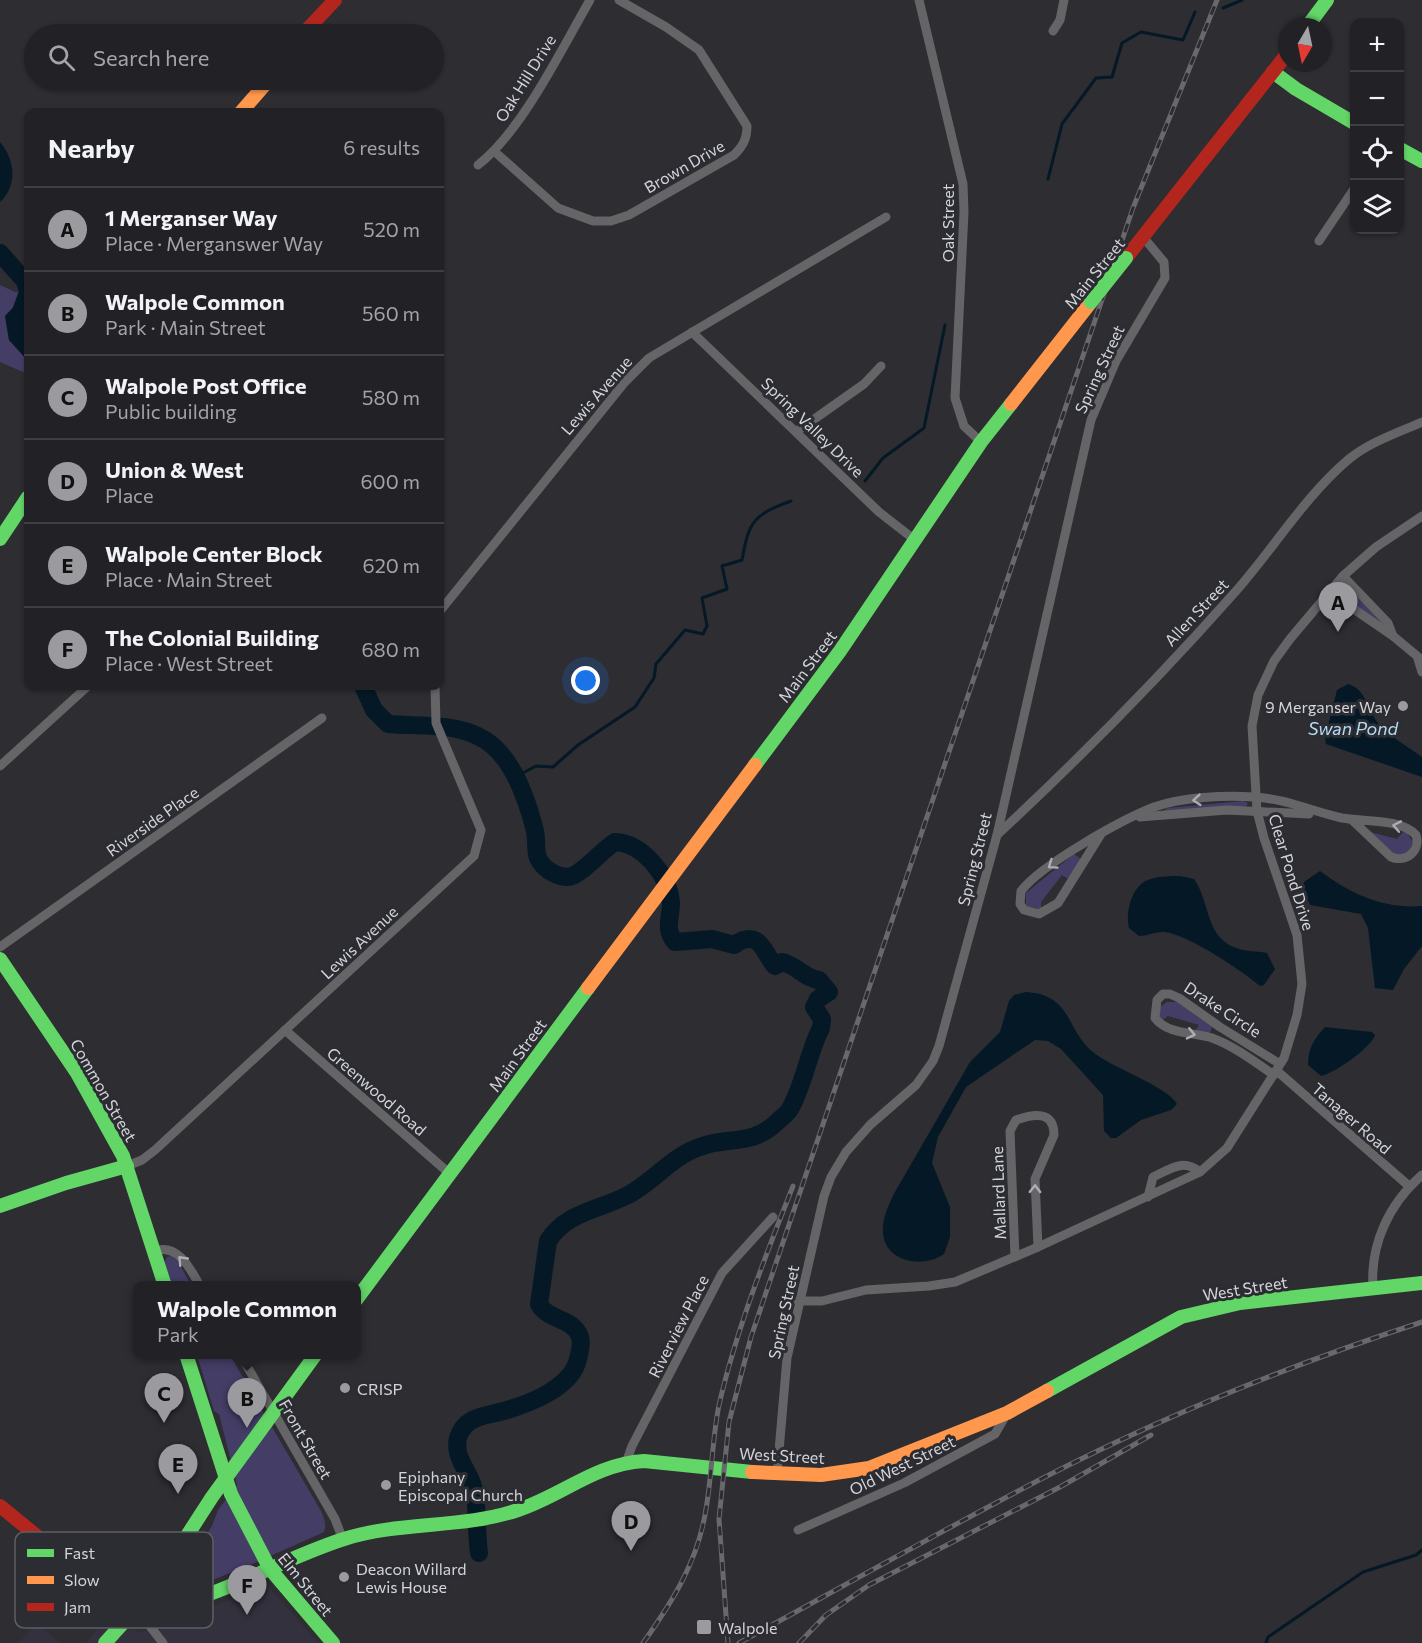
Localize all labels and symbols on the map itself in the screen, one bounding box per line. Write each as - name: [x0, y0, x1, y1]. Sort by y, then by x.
- north arrow: [1278, 18, 1332, 72]
- street label: Oak Hill Drive: [491, 31, 559, 125]
- street label: Brown Drive: [641, 135, 727, 197]
- street label: Oak Street: [938, 183, 957, 262]
- street label: Main Street: [1060, 234, 1128, 312]
- street label: Spring Street: [1070, 321, 1128, 416]
- street label: Lewis Avenue: [557, 352, 635, 438]
- street label: Spring Valley Drive: [758, 373, 868, 481]
- street label: Allen Street: [1160, 574, 1232, 650]
- pin: A: [1318, 582, 1358, 632]
- street label: Main Street: [774, 626, 840, 706]
- your location: [571, 666, 600, 695]
- place label: 9 Merganser Way: [1265, 697, 1391, 716]
- marker: 9 Merganser Way: [1396, 699, 1410, 713]
- water label: Swan Pond: [1308, 717, 1399, 739]
- street label: Riverside Place: [102, 782, 202, 860]
- one-way arrow: [1193, 793, 1202, 806]
- street label: Spring Street: [953, 810, 995, 908]
- street label: Clear Pond Drive: [1265, 811, 1319, 933]
- one-way arrow: [1392, 820, 1402, 833]
- one-way arrow: [1047, 858, 1058, 869]
- street label: Lewis Avenue: [317, 902, 401, 982]
- street label: Drake Circle: [1181, 977, 1265, 1041]
- street label: Main Street: [484, 1015, 550, 1095]
- one-way arrow: [1186, 1026, 1196, 1039]
- street label: Common Street: [67, 1035, 141, 1145]
- street label: Greenwood Road: [324, 1043, 430, 1139]
- street label: Tanager Road: [1309, 1078, 1395, 1158]
- street label: Mallard Lane: [987, 1146, 1009, 1240]
- one-way arrow: [1029, 1184, 1041, 1193]
- one-way arrow: [178, 1256, 189, 1266]
- street label: Spring Street: [764, 1263, 802, 1361]
- street label: Riverview Place: [644, 1271, 712, 1381]
- street label: West Street: [1201, 1272, 1289, 1304]
- pin: C: [144, 1374, 184, 1423]
- pin: B: [228, 1378, 266, 1428]
- place label: CRISP: [357, 1379, 403, 1398]
- marker: CRISP: [338, 1381, 352, 1395]
- street label: Front Street: [276, 1396, 337, 1483]
- street label: Old West Street: [846, 1431, 958, 1499]
- street label: West Street: [739, 1443, 826, 1467]
- pin: E: [158, 1444, 198, 1494]
- place label: Epiphany Episcopal Church: [398, 1467, 523, 1504]
- marker: Epiphany Episcopal Church: [379, 1478, 393, 1492]
- pin: D: [612, 1502, 650, 1551]
- legend: [15, 1532, 213, 1628]
- text: Fast: [64, 1543, 95, 1562]
- street label: Elm Street: [275, 1549, 338, 1620]
- place label: Deacon Willard Lewis House: [356, 1559, 467, 1596]
- pin: F: [228, 1566, 266, 1615]
- text: Slow: [64, 1570, 100, 1589]
- marker: Deacon Willard Lewis House: [337, 1570, 351, 1584]
- text: Jam: [64, 1597, 91, 1616]
- marker: Walpole: [695, 1618, 713, 1636]
- place label: Walpole: [718, 1618, 777, 1637]

